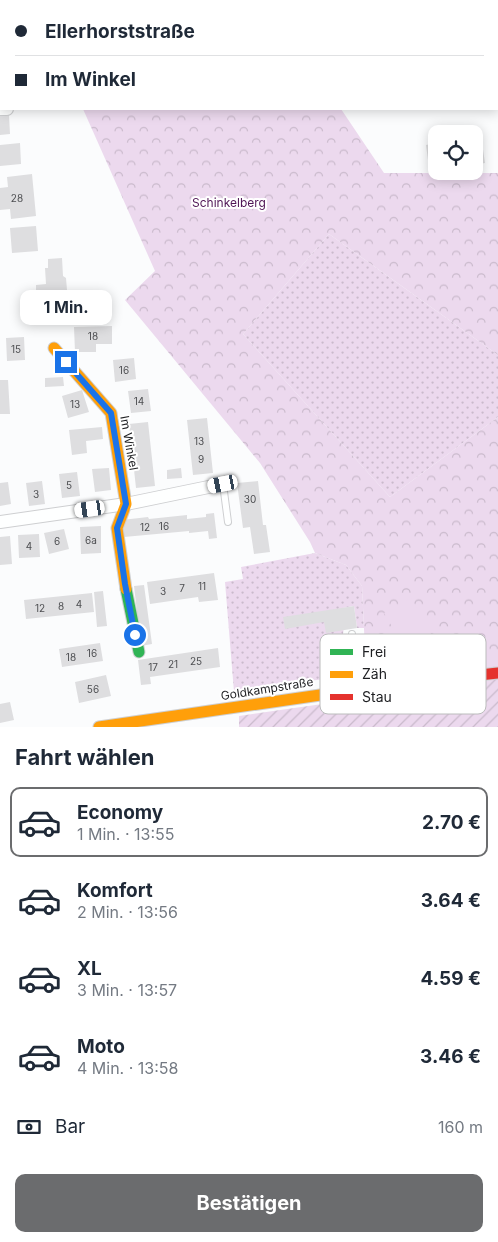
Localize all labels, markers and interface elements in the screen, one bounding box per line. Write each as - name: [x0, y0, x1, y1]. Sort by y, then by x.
- text: Ellerhorststraße: [45, 20, 195, 43]
- text: Im Winkel: [45, 68, 136, 91]
- map controls: [428, 125, 483, 180]
- button: locate: [428, 125, 483, 180]
- house number: 28: [11, 192, 23, 204]
- park label: Schinkelberg: [192, 195, 266, 210]
- callout: 1 Min.: [20, 290, 112, 324]
- text: 1 Min.: [43, 297, 89, 317]
- house number: 18: [88, 330, 98, 342]
- house number: 15: [11, 343, 21, 355]
- route end: [55, 351, 77, 373]
- house number: 16: [119, 364, 129, 376]
- house number: 14: [134, 395, 144, 407]
- house number: 13: [70, 398, 80, 410]
- street label: Im Winkel: [117, 414, 142, 471]
- house number: 13: [194, 435, 204, 447]
- house number: 9: [198, 453, 204, 465]
- car: [206, 474, 239, 494]
- house number: 5: [66, 479, 72, 491]
- house number: 3: [33, 488, 39, 500]
- house number: 30: [244, 493, 256, 505]
- car: [74, 499, 105, 519]
- house number: 16: [159, 520, 169, 532]
- house number: 12: [140, 521, 150, 533]
- house number: 6a: [85, 534, 97, 546]
- house number: 6: [54, 535, 60, 547]
- house number: 4: [26, 540, 32, 552]
- house number: 11: [198, 580, 206, 592]
- house number: 7: [179, 582, 185, 594]
- house number: 3: [160, 585, 166, 597]
- house number: 4: [76, 598, 82, 610]
- house number: 8: [58, 600, 64, 612]
- house number: 12: [35, 602, 45, 614]
- route start: [124, 624, 146, 646]
- legend: [320, 634, 486, 714]
- text: Frei: [362, 643, 386, 660]
- house number: 16: [87, 647, 97, 659]
- house number: 18: [66, 651, 76, 663]
- house number: 25: [190, 655, 202, 667]
- house number: 21: [168, 658, 178, 670]
- house number: 17: [148, 661, 158, 673]
- text: Zäh: [362, 665, 387, 682]
- street label: Goldkampstraße: [220, 674, 314, 703]
- house number: 56: [87, 683, 99, 695]
- text: Stau: [362, 688, 392, 705]
- text: Fahrt wählen: [15, 744, 155, 770]
- icon: car: [17, 800, 62, 845]
- text: Economy: [77, 801, 163, 824]
- text: 2.70 €: [422, 811, 481, 834]
- text: 1 Min. · 13:55: [77, 824, 174, 844]
- icon: car: [17, 878, 62, 923]
- text: Komfort: [77, 879, 153, 902]
- text: 3.64 €: [421, 889, 481, 912]
- text: 2 Min. · 13:56: [77, 902, 178, 922]
- icon: car: [17, 956, 62, 1001]
- text: XL: [77, 957, 102, 980]
- text: 4.59 €: [421, 967, 481, 990]
- text: 3 Min. · 13:57: [77, 980, 177, 1000]
- icon: car: [17, 1034, 62, 1079]
- text: Moto: [77, 1035, 125, 1058]
- text: 3.46 €: [420, 1045, 481, 1068]
- text: 4 Min. · 13:58: [77, 1058, 178, 1078]
- icon: cash: [15, 1113, 43, 1141]
- text: Bar: [55, 1115, 85, 1138]
- text: 160 m: [438, 1117, 483, 1137]
- button: Bestätigen: [15, 1174, 483, 1232]

